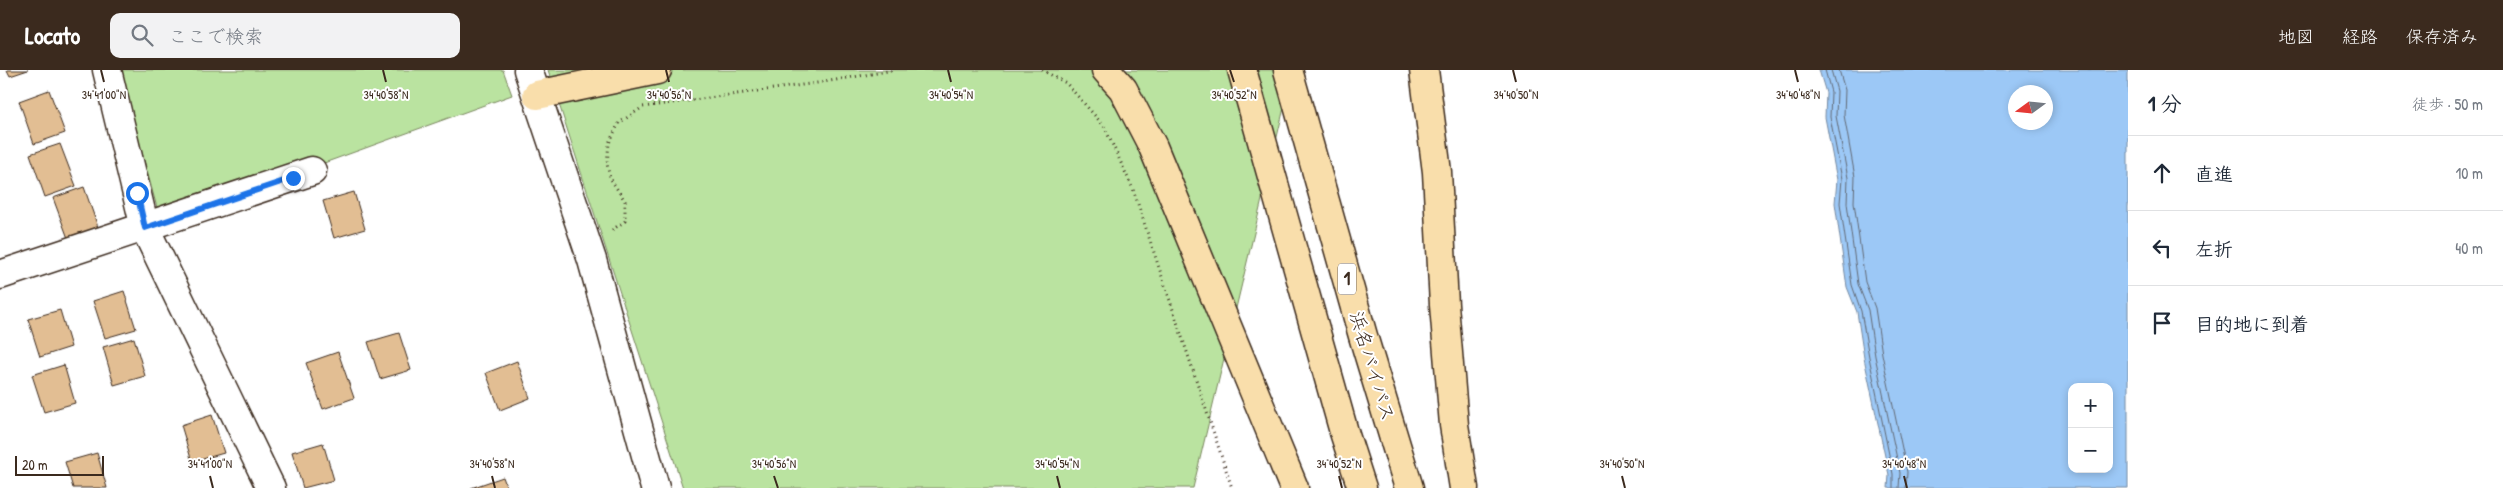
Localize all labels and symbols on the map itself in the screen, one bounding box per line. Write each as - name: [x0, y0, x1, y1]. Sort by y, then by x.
- north arrow: [2008, 85, 2053, 130]
- text: 34°41'00"N: [82, 86, 126, 103]
- text: 34°40'58"N: [364, 86, 408, 103]
- text: 34°40'56"N: [647, 86, 691, 103]
- text: 34°40'54"N: [929, 86, 973, 103]
- text: 34°40'52"N: [1211, 86, 1257, 103]
- text: 34°40'50"N: [1494, 86, 1538, 103]
- text: 34°40'48"N: [1776, 86, 1820, 103]
- route end: [282, 167, 305, 190]
- route start: [126, 182, 149, 205]
- road number: 1: [1338, 263, 1356, 294]
- street label: 浜名バイパス: [1344, 308, 1402, 424]
- scale bar: [15, 453, 104, 476]
- text: 34°41'00"N: [188, 455, 232, 472]
- text: 34°40'58"N: [470, 455, 514, 472]
- text: 34°40'56"N: [752, 455, 796, 472]
- text: 34°40'54"N: [1035, 455, 1079, 472]
- text: 34°40'52"N: [1316, 455, 1362, 472]
- text: 34°40'50"N: [1600, 455, 1644, 472]
- text: 34°40'48"N: [1882, 455, 1926, 472]

